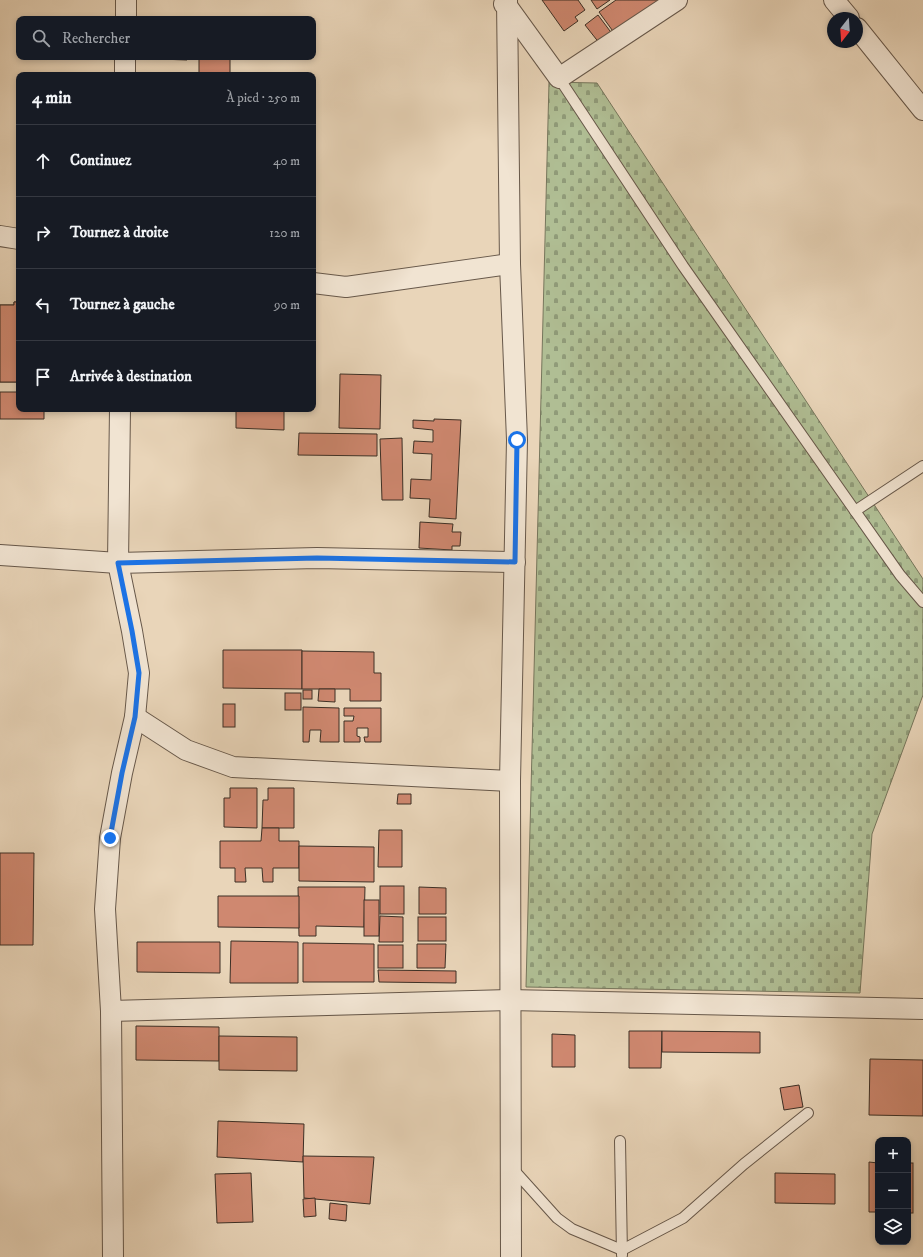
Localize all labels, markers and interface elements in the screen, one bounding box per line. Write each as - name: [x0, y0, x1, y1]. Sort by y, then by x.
- north arrow: [827, 12, 863, 48]
- search box: [16, 16, 316, 60]
- icon: search: [30, 27, 52, 49]
- text: Rechercher: [62, 29, 130, 48]
- text: 4 min: [32, 87, 71, 109]
- text: À pied · 250 m: [226, 90, 300, 106]
- icon: ahead: [32, 150, 54, 172]
- text: Continuez: [70, 151, 131, 170]
- text: 40 m: [273, 153, 300, 169]
- icon: right: [32, 222, 54, 244]
- text: Tournez à droite: [70, 223, 168, 242]
- text: 120 m: [269, 225, 300, 241]
- icon: left: [32, 294, 54, 316]
- text: Tournez à gauche: [70, 295, 175, 314]
- text: 90 m: [274, 297, 300, 313]
- icon: arrive: [32, 366, 54, 388]
- text: Arrivée à destination: [70, 367, 192, 386]
- route start: [508, 431, 526, 449]
- route end: [101, 829, 119, 847]
- map controls: [875, 1137, 911, 1245]
- button: +: [875, 1137, 911, 1173]
- button: −: [875, 1173, 911, 1209]
- button: layers: [875, 1209, 911, 1245]

